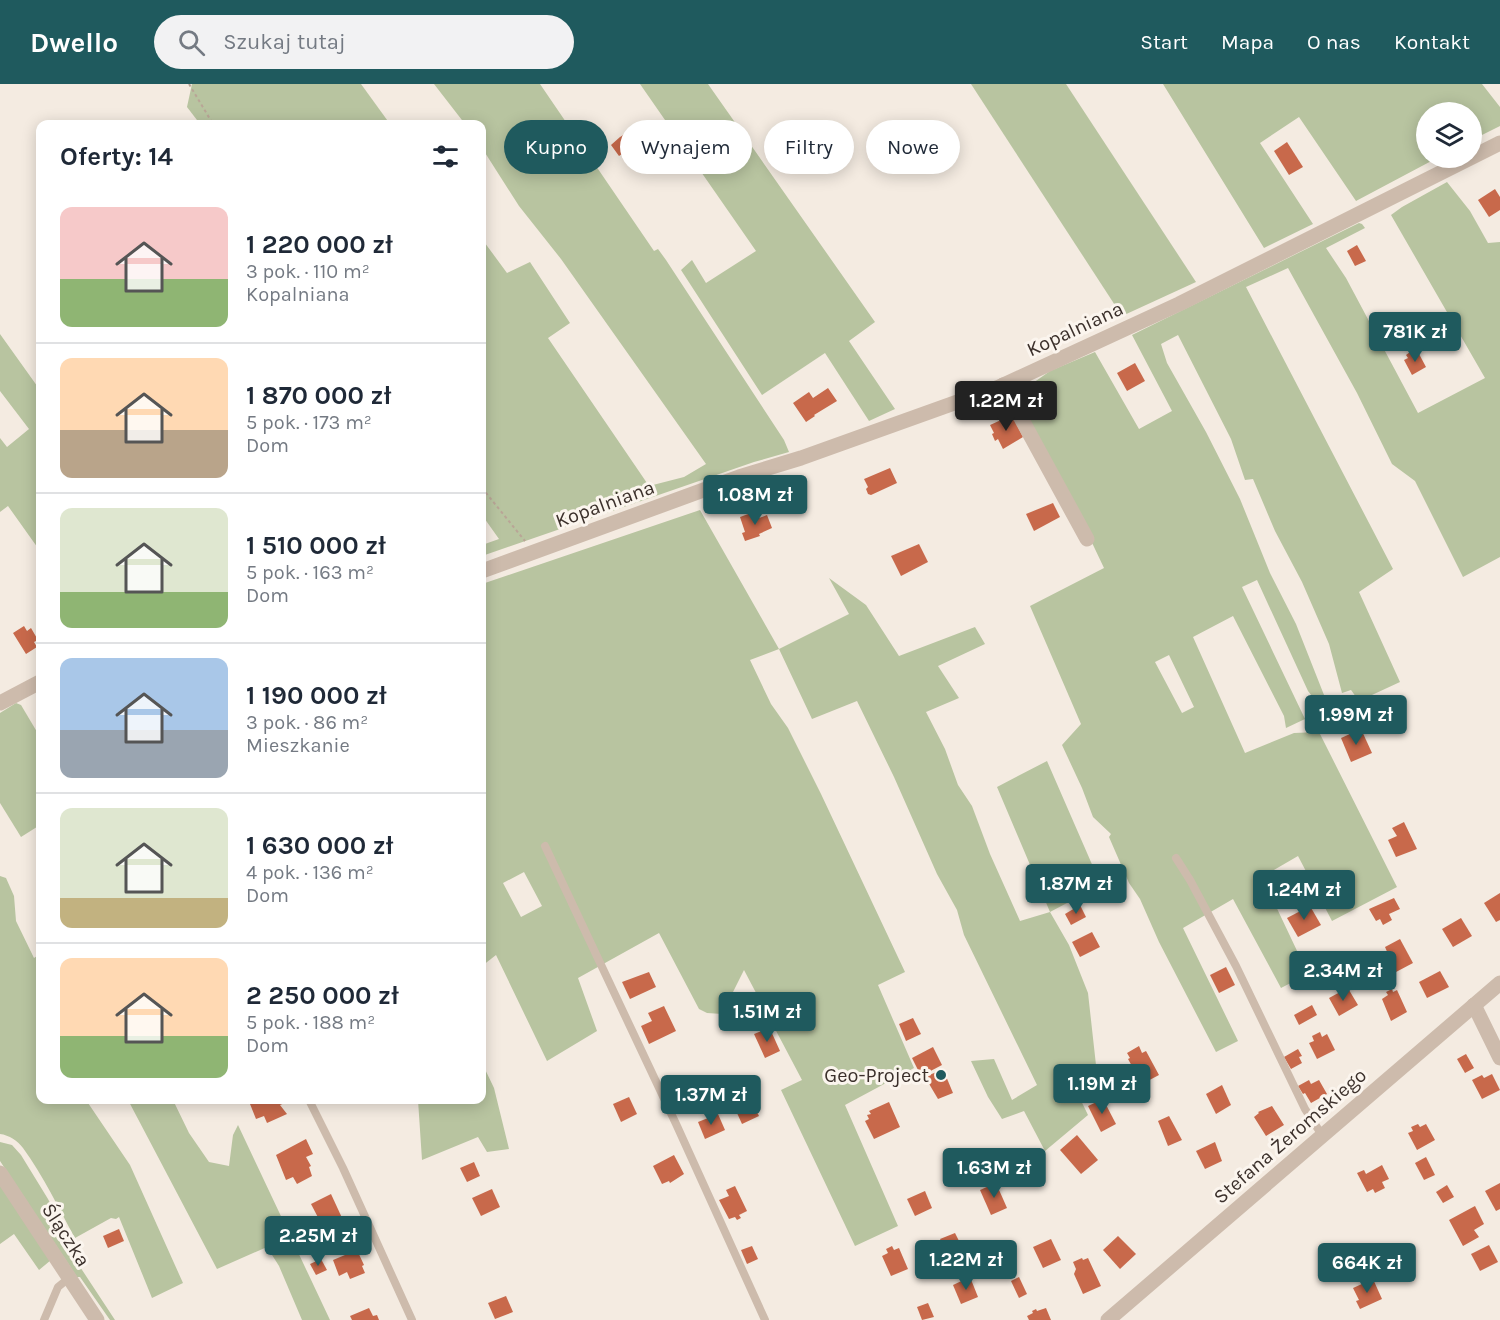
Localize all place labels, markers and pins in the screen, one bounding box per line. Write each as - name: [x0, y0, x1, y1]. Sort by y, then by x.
- pin: 781K zł: [1360, 312, 1470, 363]
- pin: 1.22M zł: [944, 381, 1068, 432]
- pin: 1.08M zł: [693, 475, 817, 526]
- pin: 1.99M zł: [1294, 695, 1418, 746]
- pin: 1.87M zł: [1014, 864, 1138, 915]
- pin: 1.24M zł: [1242, 870, 1366, 921]
- pin: 2.34M zł: [1281, 951, 1405, 1002]
- pin: 1.51M zł: [705, 992, 829, 1043]
- place label: Geo-Project: [824, 1064, 929, 1087]
- pin: 1.19M zł: [1040, 1064, 1164, 1115]
- marker: Geo-Project: [934, 1068, 948, 1082]
- pin: 1.37M zł: [649, 1075, 773, 1126]
- pin: 1.63M zł: [932, 1148, 1056, 1199]
- pin: 2.25M zł: [256, 1216, 380, 1267]
- pin: 1.22M zł: [904, 1240, 1028, 1291]
- pin: 664K zł: [1312, 1243, 1422, 1294]

